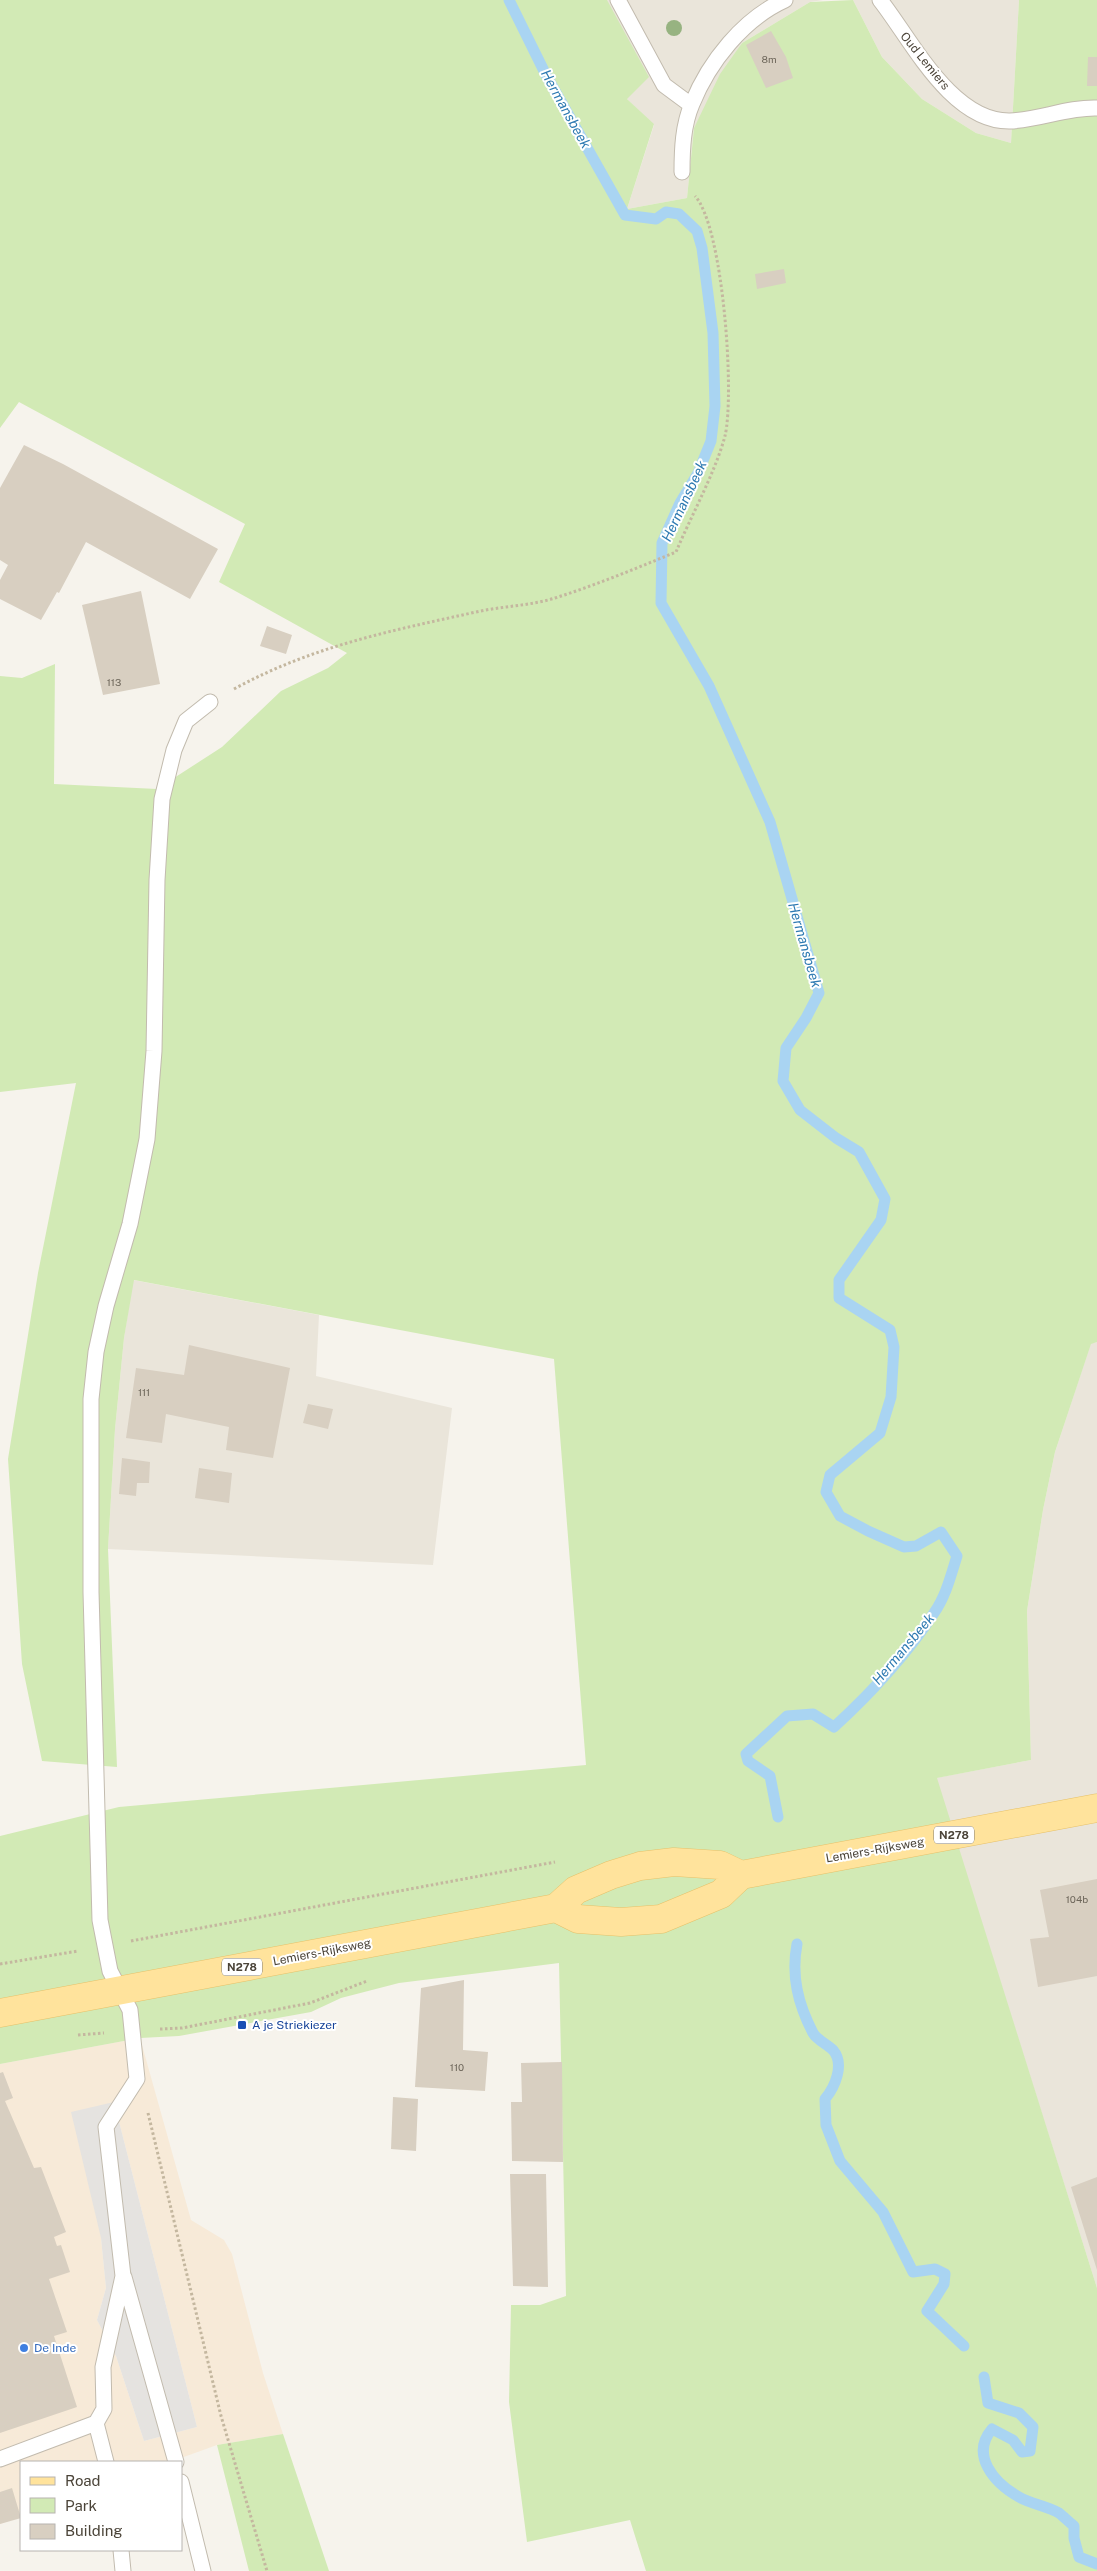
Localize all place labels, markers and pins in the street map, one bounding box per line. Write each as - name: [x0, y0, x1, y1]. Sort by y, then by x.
- place label: A je Striekiezer: [252, 2018, 337, 2032]
- marker: A je Striekiezer: [236, 2019, 248, 2031]
- place label: De Inde: [34, 2341, 76, 2355]
- marker: De Inde: [18, 2342, 30, 2354]

